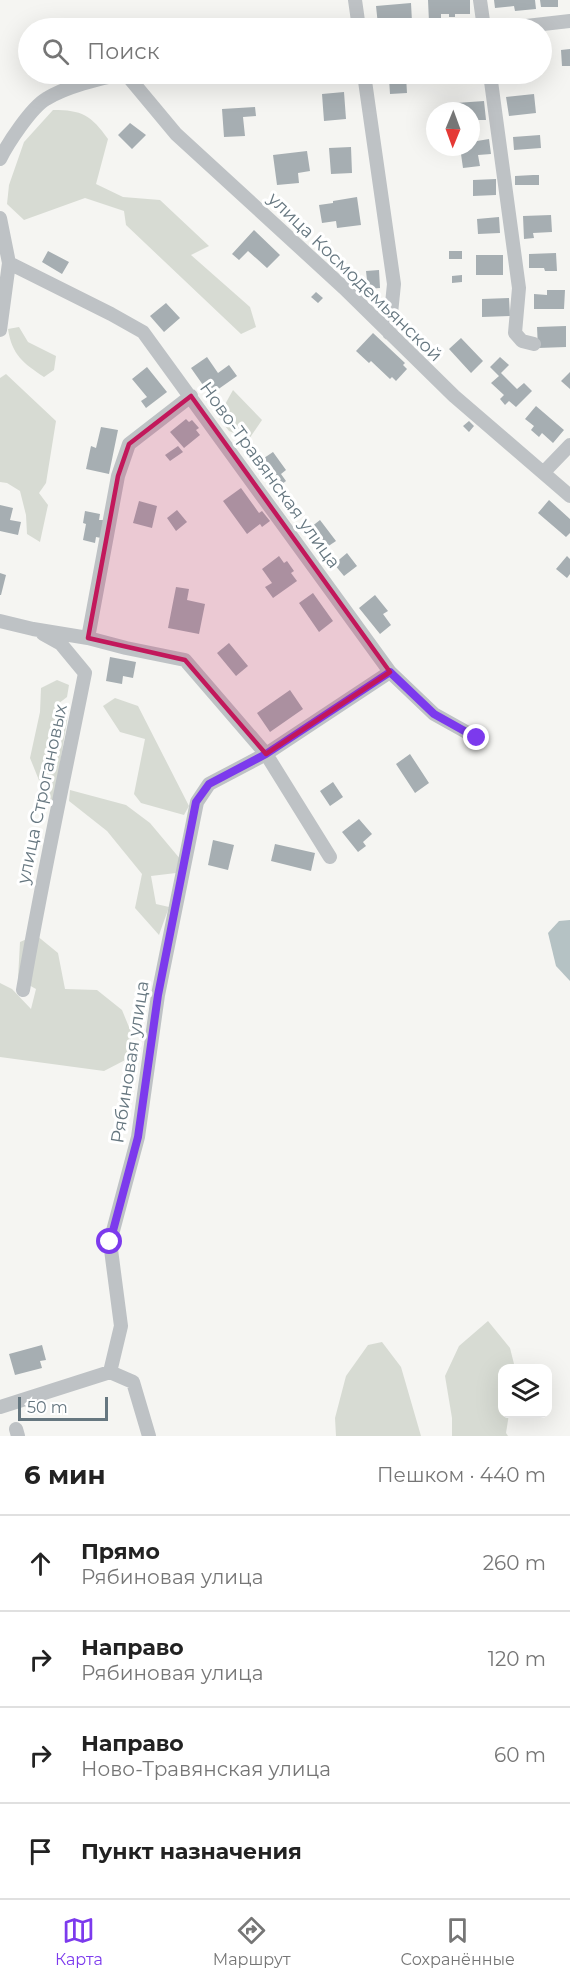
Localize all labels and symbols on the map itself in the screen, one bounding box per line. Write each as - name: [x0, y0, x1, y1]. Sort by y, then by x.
- north arrow: [426, 102, 480, 156]
- street label: улица Космодемьянской: [263, 187, 447, 366]
- street label: Ново-Травянская улица: [195, 378, 345, 572]
- street label: улица Строгановых: [12, 702, 72, 887]
- route end: [463, 724, 489, 750]
- street label: Рябиновая улица: [106, 979, 154, 1145]
- route start: [96, 1228, 122, 1254]
- scale bar: [18, 1394, 108, 1422]

